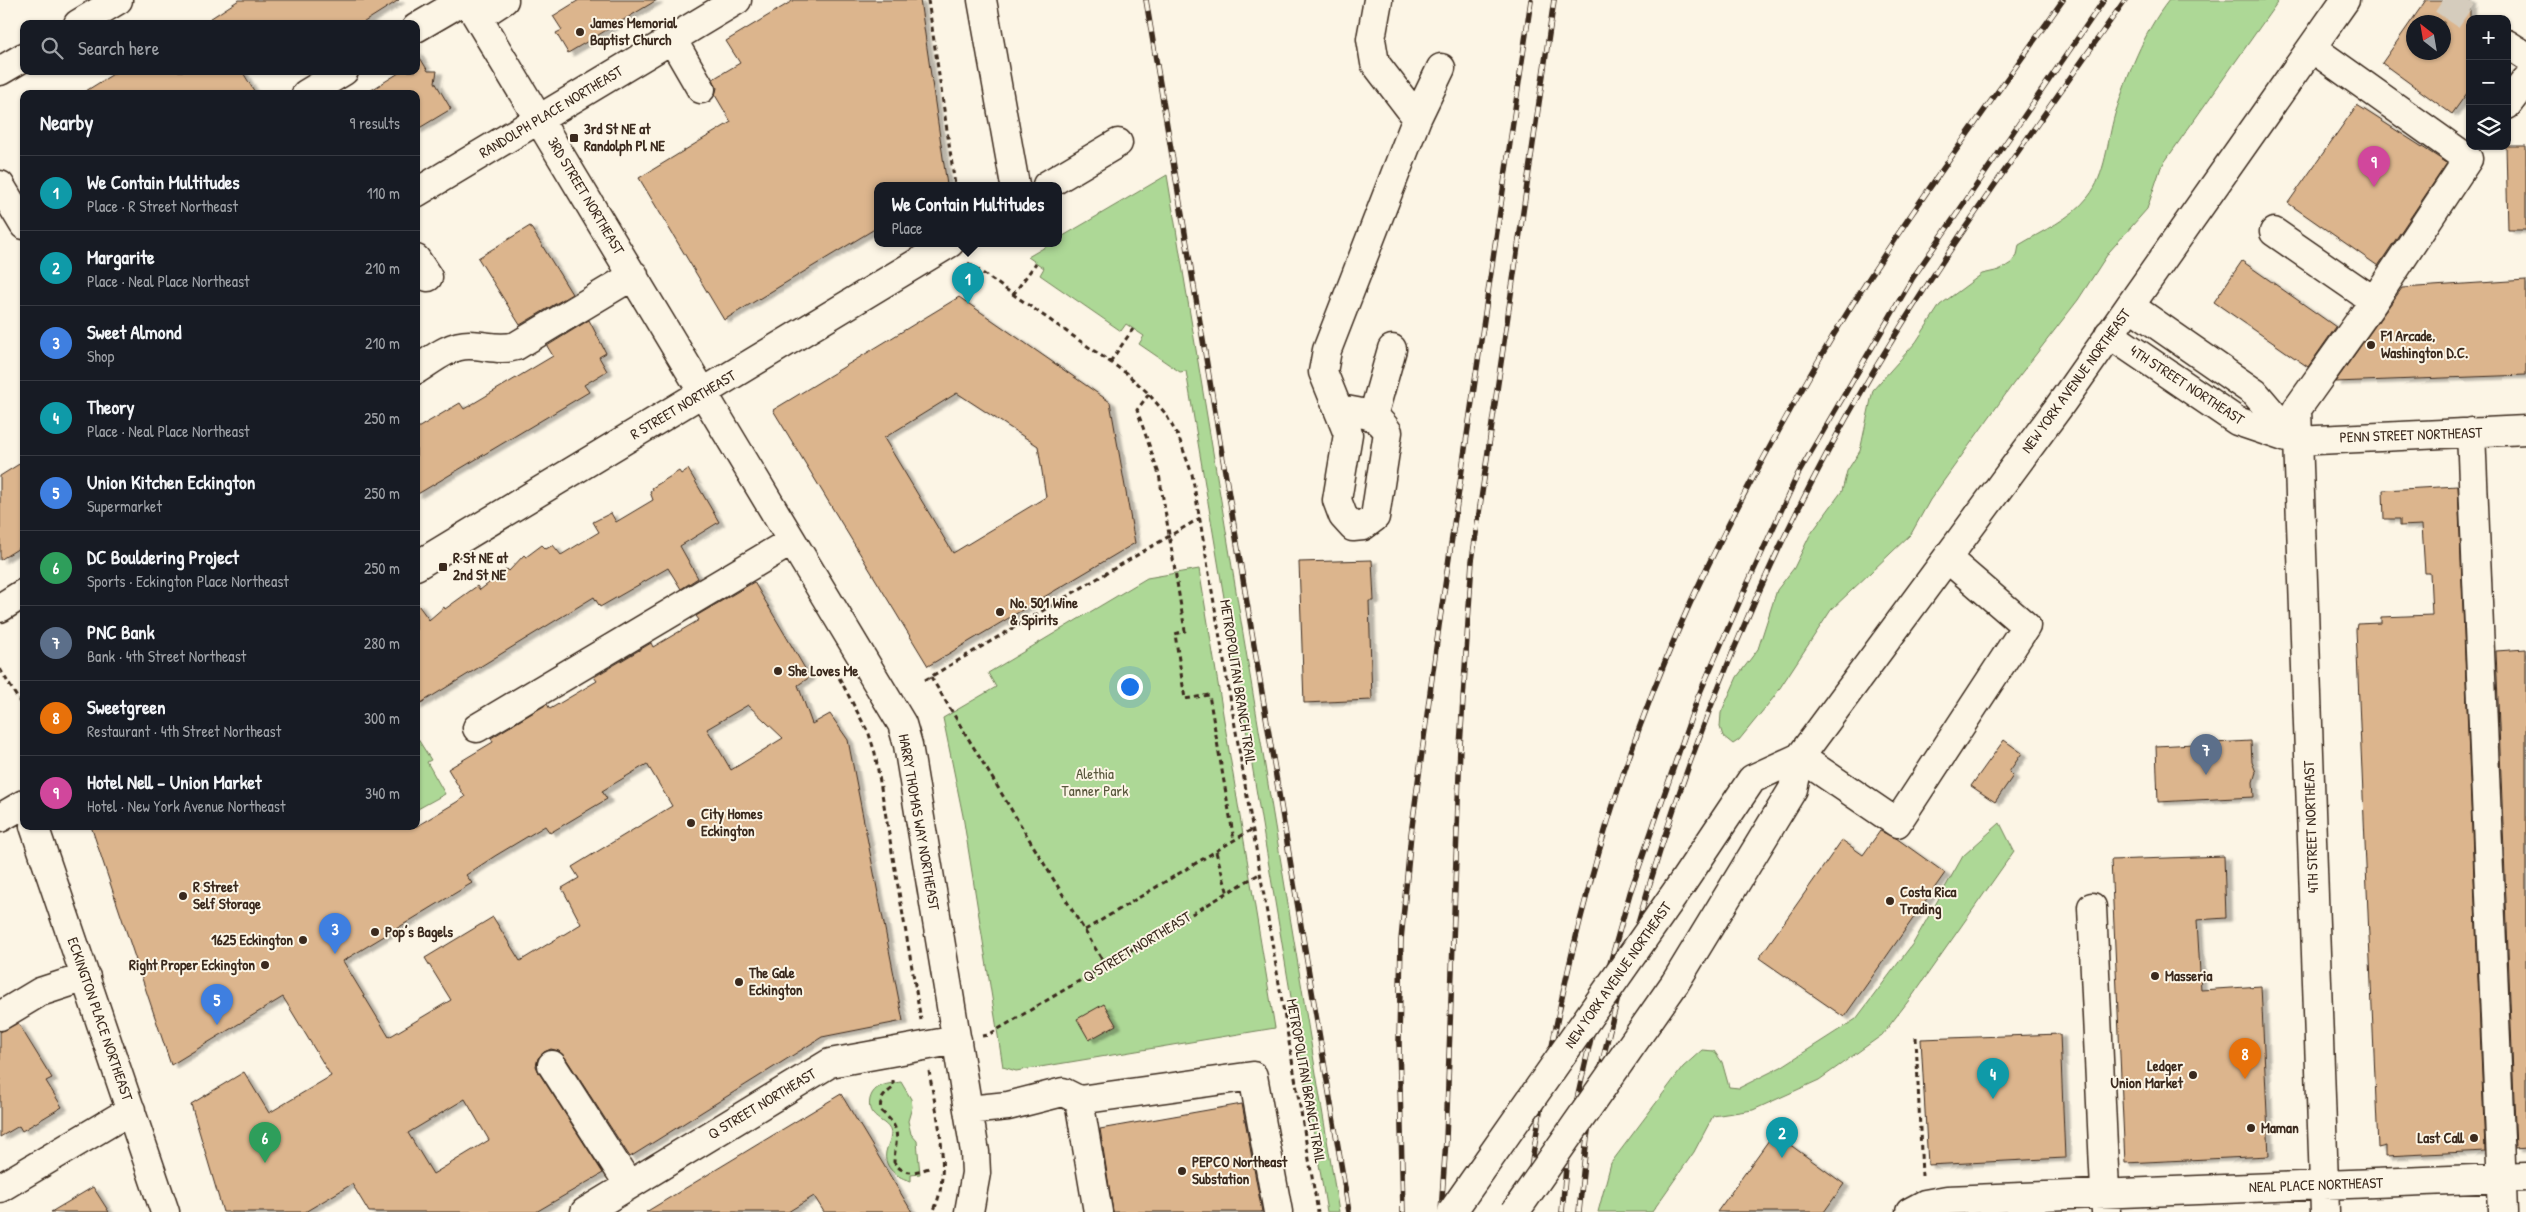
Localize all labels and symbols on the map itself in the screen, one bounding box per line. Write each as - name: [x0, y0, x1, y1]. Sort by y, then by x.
- place label: James Memorial Baptist Church: [590, 12, 678, 51]
- north arrow: [2406, 15, 2451, 60]
- marker: James Memorial Baptist Church: [574, 26, 586, 38]
- street label: RANDOLPH PLACE NORTHEAST: [475, 60, 627, 163]
- place label: 3rd St NE at Randolph Pl NE: [584, 118, 665, 157]
- marker: 3rd St NE at Randolph Pl NE: [568, 132, 580, 144]
- street label: 3RD STREET NORTHEAST: [543, 133, 630, 259]
- pin: 9: [2358, 146, 2390, 187]
- pin: 1: [952, 263, 984, 304]
- street label: NEW YORK AVENUE NORTHEAST: [2016, 303, 2136, 457]
- place label: F1 Arcade, Washington D.C.: [2380, 325, 2468, 364]
- marker: F1 Arcade, Washington D.C.: [2365, 339, 2377, 351]
- street label: 4TH STREET NORTHEAST: [2126, 340, 2249, 430]
- street label: R STREET NORTHEAST: [626, 364, 740, 444]
- street label: PENN STREET NORTHEAST: [2339, 421, 2484, 447]
- place label: R St NE at 2nd St NE: [453, 547, 509, 585]
- marker: R St NE at 2nd St NE: [437, 561, 449, 573]
- place label: No. 501 Wine & Spirits: [1010, 592, 1078, 631]
- street label: METROPOLITAN BRANCH TRAIL: [1215, 598, 1262, 766]
- marker: No. 501 Wine & Spirits: [994, 606, 1006, 618]
- place label: She Loves Me: [788, 660, 858, 681]
- marker: She Loves Me: [772, 665, 784, 677]
- your location: [1117, 674, 1143, 700]
- street label: HARRY THOMAS WAY NORTHEAST: [894, 732, 946, 913]
- pin: 7: [2190, 734, 2222, 775]
- street label: 4TH STREET NORTHEAST: [2298, 759, 2323, 894]
- park label: Alethia Tanner Park: [1062, 763, 1128, 801]
- place label: City Homes Eckington: [701, 803, 763, 842]
- marker: City Homes Eckington: [685, 817, 697, 829]
- place label: R Street Self Storage: [193, 876, 261, 915]
- place label: Costa Rica Trading: [1899, 881, 1957, 920]
- marker: R Street Self Storage: [177, 890, 189, 902]
- marker: Costa Rica Trading: [1884, 895, 1896, 907]
- street label: NEW YORK AVENUE NORTHEAST: [1559, 897, 1677, 1052]
- street label: Q STREET NORTHEAST: [1079, 905, 1196, 987]
- pin: 3: [319, 913, 351, 954]
- place label: Pop’s Bagels: [385, 921, 453, 943]
- marker: Pop’s Bagels: [369, 926, 381, 938]
- place label: 1625 Eckington: [211, 929, 293, 951]
- street label: ECKINGTON PLACE NORTHEAST: [63, 934, 139, 1104]
- marker: 1625 Eckington: [297, 934, 309, 946]
- place label: Right Proper Eckington: [129, 954, 255, 976]
- marker: Right Proper Eckington: [259, 959, 271, 971]
- place label: The Gale Eckington: [748, 962, 803, 1001]
- place label: Masseria: [2165, 965, 2212, 986]
- marker: Masseria: [2149, 970, 2161, 982]
- marker: The Gale Eckington: [733, 976, 745, 988]
- pin: 5: [201, 984, 233, 1025]
- street label: METROPOLITAN BRANCH TRAIL: [1282, 997, 1331, 1165]
- pin: 8: [2229, 1038, 2261, 1079]
- place label: Ledger Union Market: [2110, 1055, 2184, 1093]
- pin: 4: [1977, 1058, 2009, 1099]
- street label: Q STREET NORTHEAST: [704, 1062, 821, 1144]
- marker: Ledger Union Market: [2187, 1069, 2199, 1081]
- pin: 2: [1766, 1117, 1798, 1158]
- place label: Maman: [2261, 1117, 2299, 1138]
- pin: 6: [249, 1122, 281, 1163]
- marker: Maman: [2245, 1122, 2257, 1134]
- place label: Last Call: [2418, 1127, 2465, 1148]
- marker: Last Call: [2468, 1132, 2480, 1144]
- place label: PEPCO Northeast Substation: [1192, 1151, 1288, 1189]
- marker: PEPCO Northeast Substation: [1176, 1165, 1188, 1177]
- street label: NEAL PLACE NORTHEAST: [2248, 1172, 2384, 1197]

